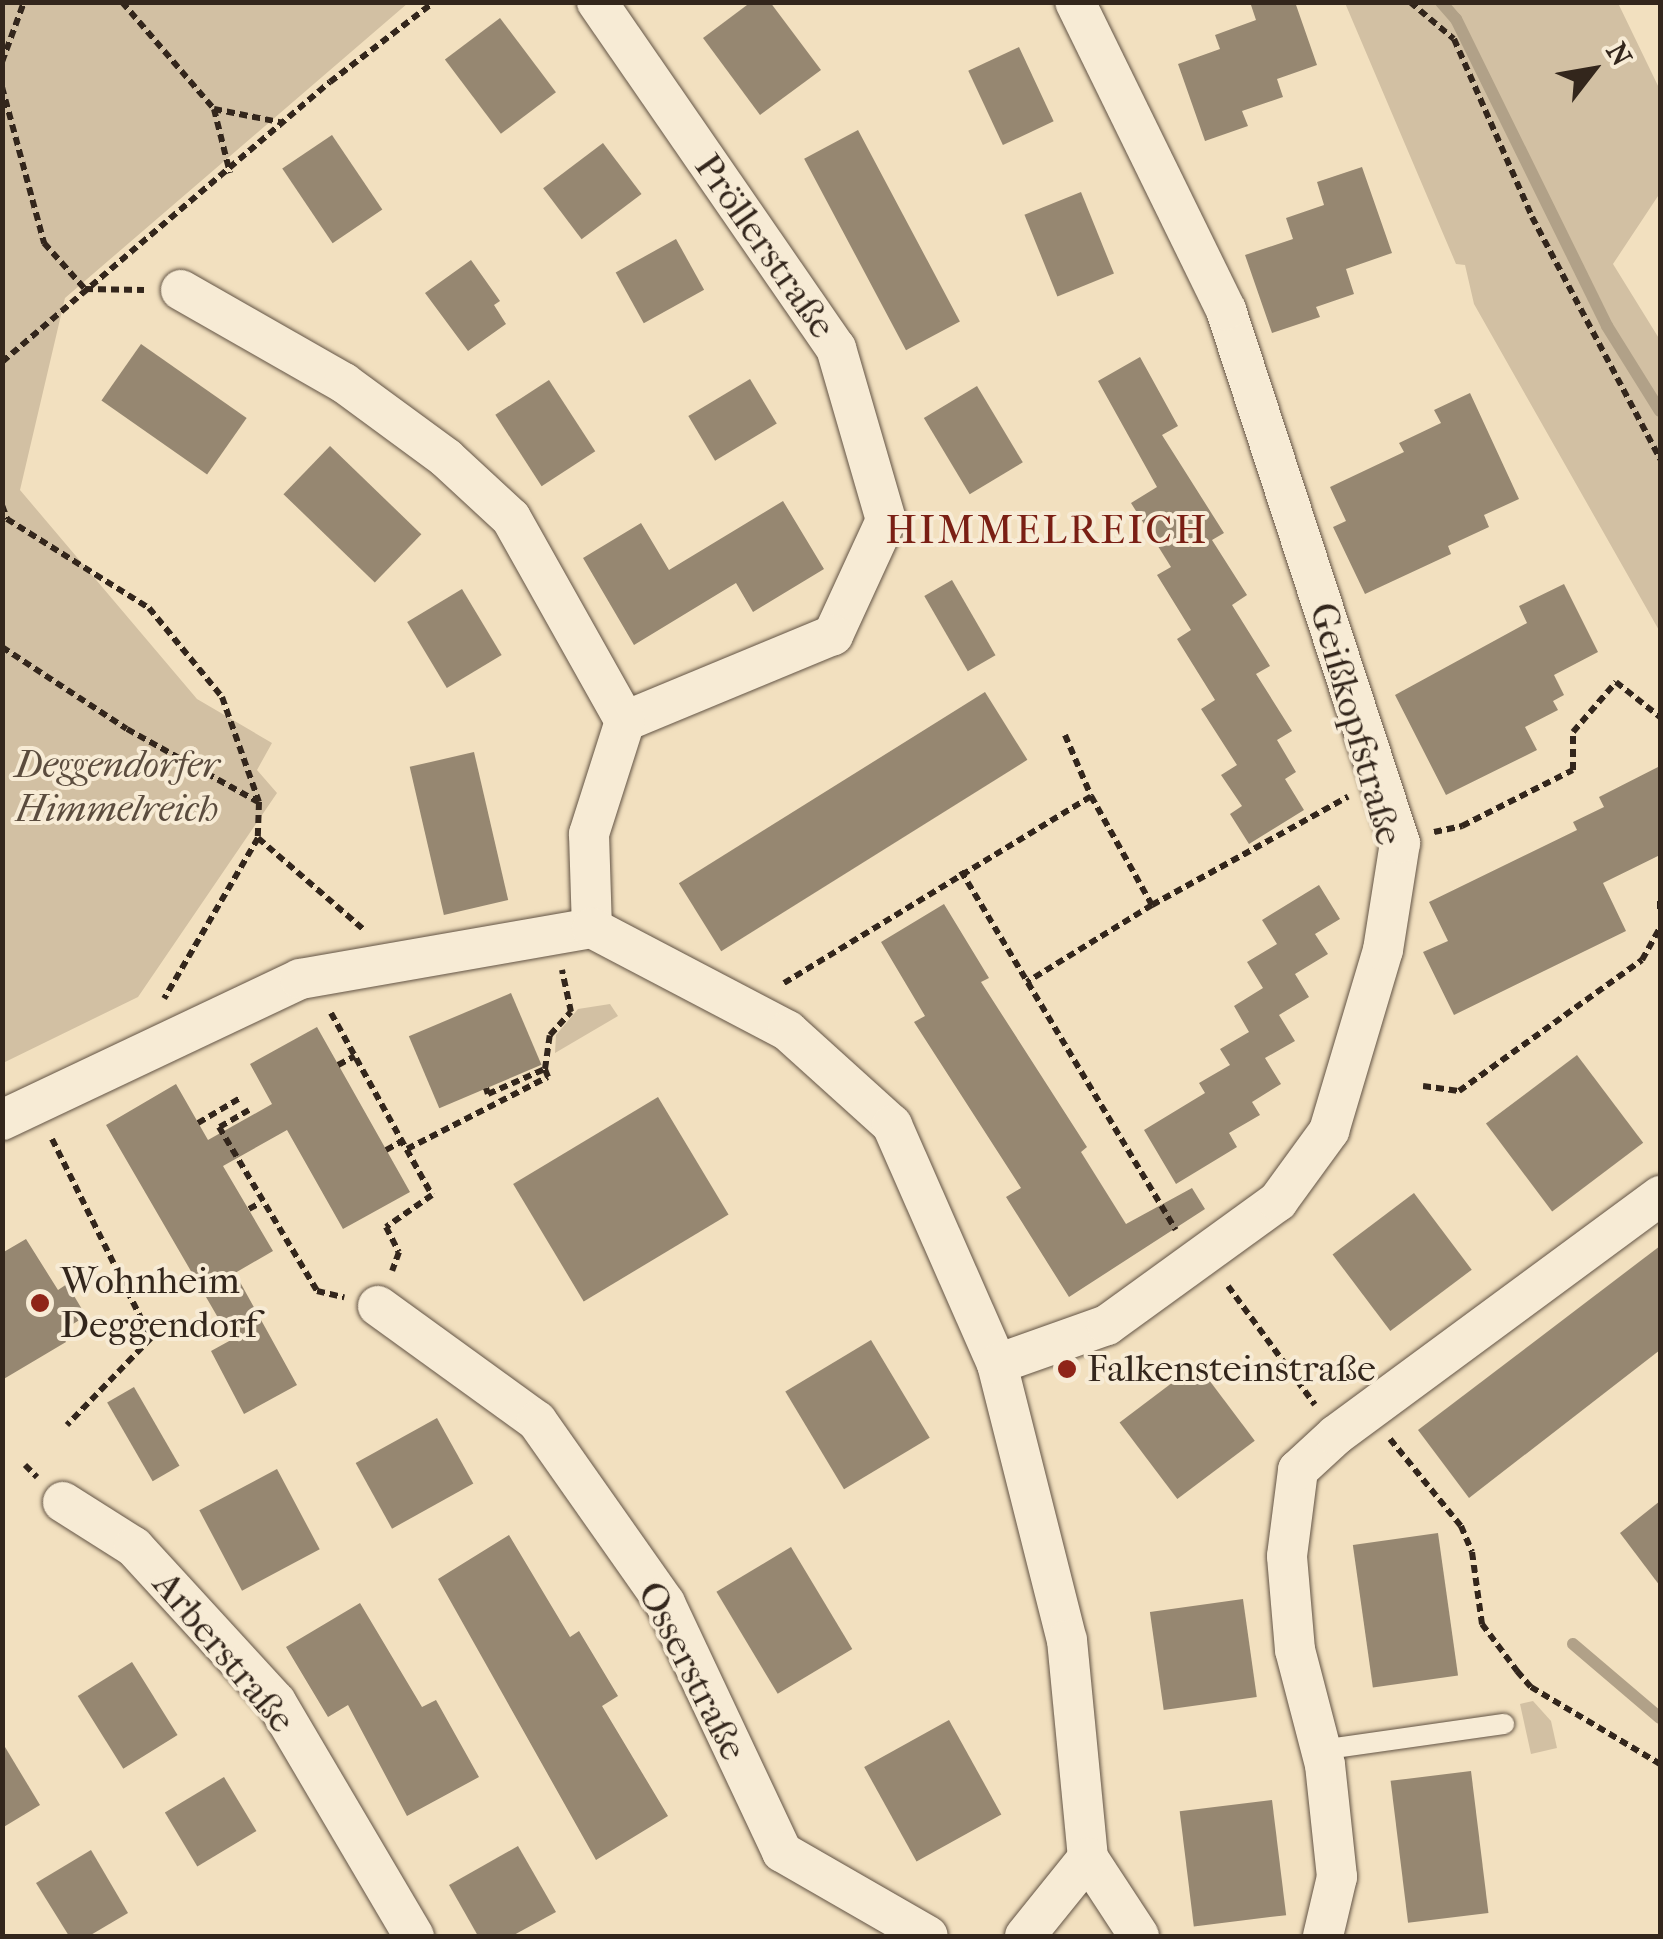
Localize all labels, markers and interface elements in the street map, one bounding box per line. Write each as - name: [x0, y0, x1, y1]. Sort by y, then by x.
- north arrow: [1543, 20, 1643, 120]
- text: N: [1600, 37, 1639, 72]
- street label: Pröllerstraße: [685, 145, 845, 347]
- district label: HIMMELREICH: [885, 506, 1209, 554]
- street label: Geißkopfstraße: [1300, 598, 1412, 850]
- park label: Deggendorfer Himmelreich: [15, 742, 219, 832]
- place label: Wohnheim Deggendorf: [60, 1258, 257, 1348]
- marker: Wohnheim Deggendorf: [29, 1292, 51, 1314]
- place label: Falkensteinstraße: [1087, 1346, 1376, 1392]
- marker: Falkensteinstraße: [1056, 1358, 1078, 1380]
- street label: Arberstraße: [143, 1562, 305, 1742]
- street label: Osserstraße: [628, 1574, 756, 1768]

